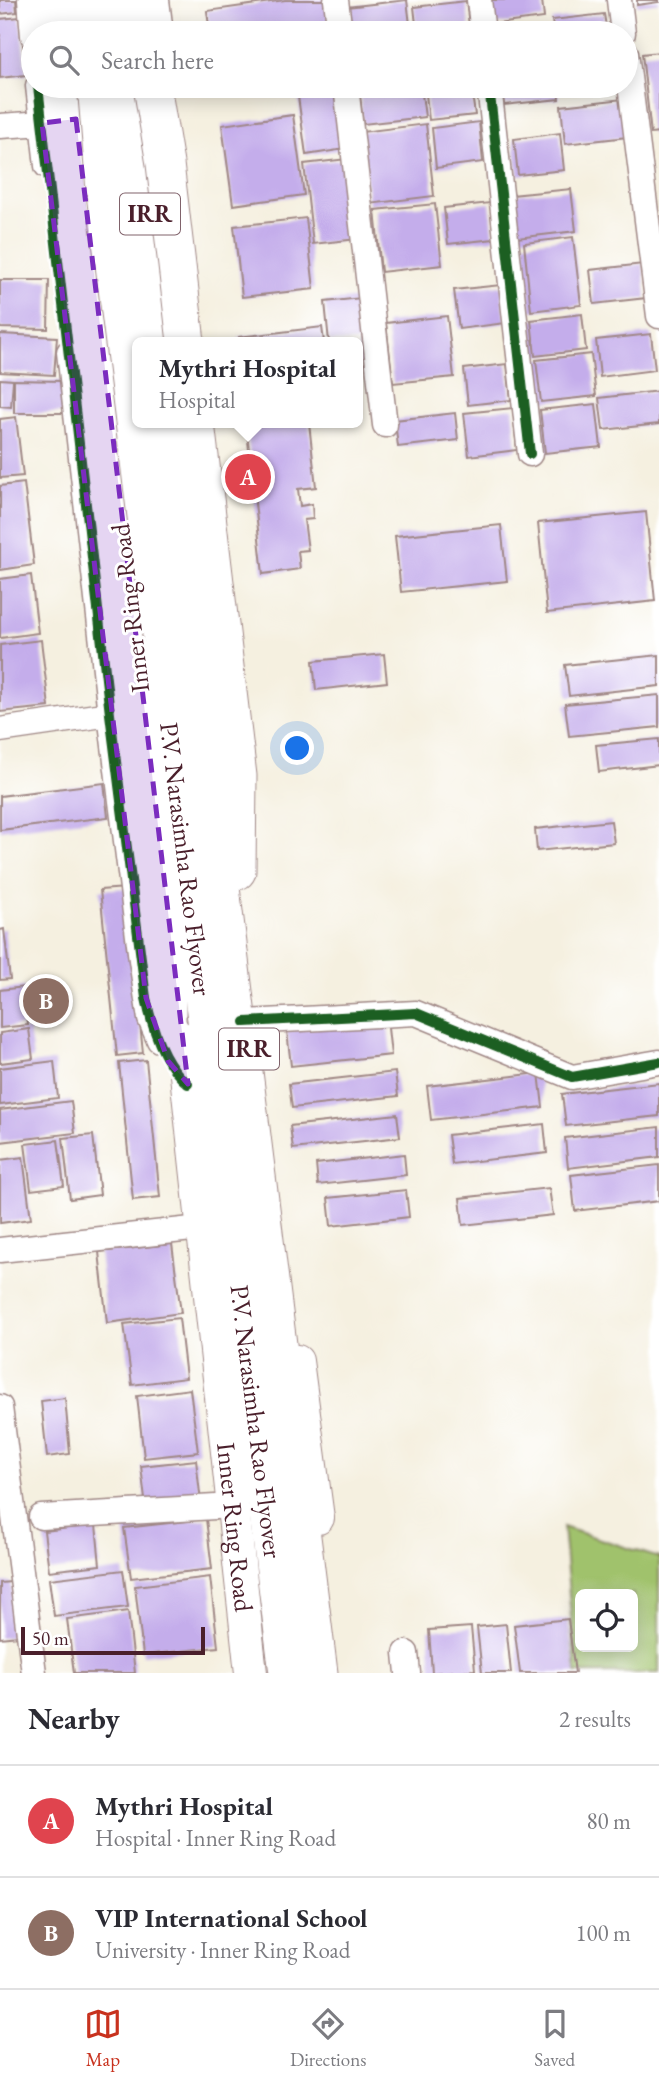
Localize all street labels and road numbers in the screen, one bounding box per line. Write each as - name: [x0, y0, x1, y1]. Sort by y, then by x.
- road number: IRR: [120, 194, 180, 234]
- street label: Inner Ring Road: [103, 521, 157, 694]
- street label: P.V. Narasimha Rao Flyover: [152, 720, 220, 998]
- road number: IRR: [219, 1028, 279, 1070]
- street label: P.V. Narasimha Rao Flyover: [222, 1283, 290, 1561]
- street label: Inner Ring Road: [209, 1441, 261, 1614]

